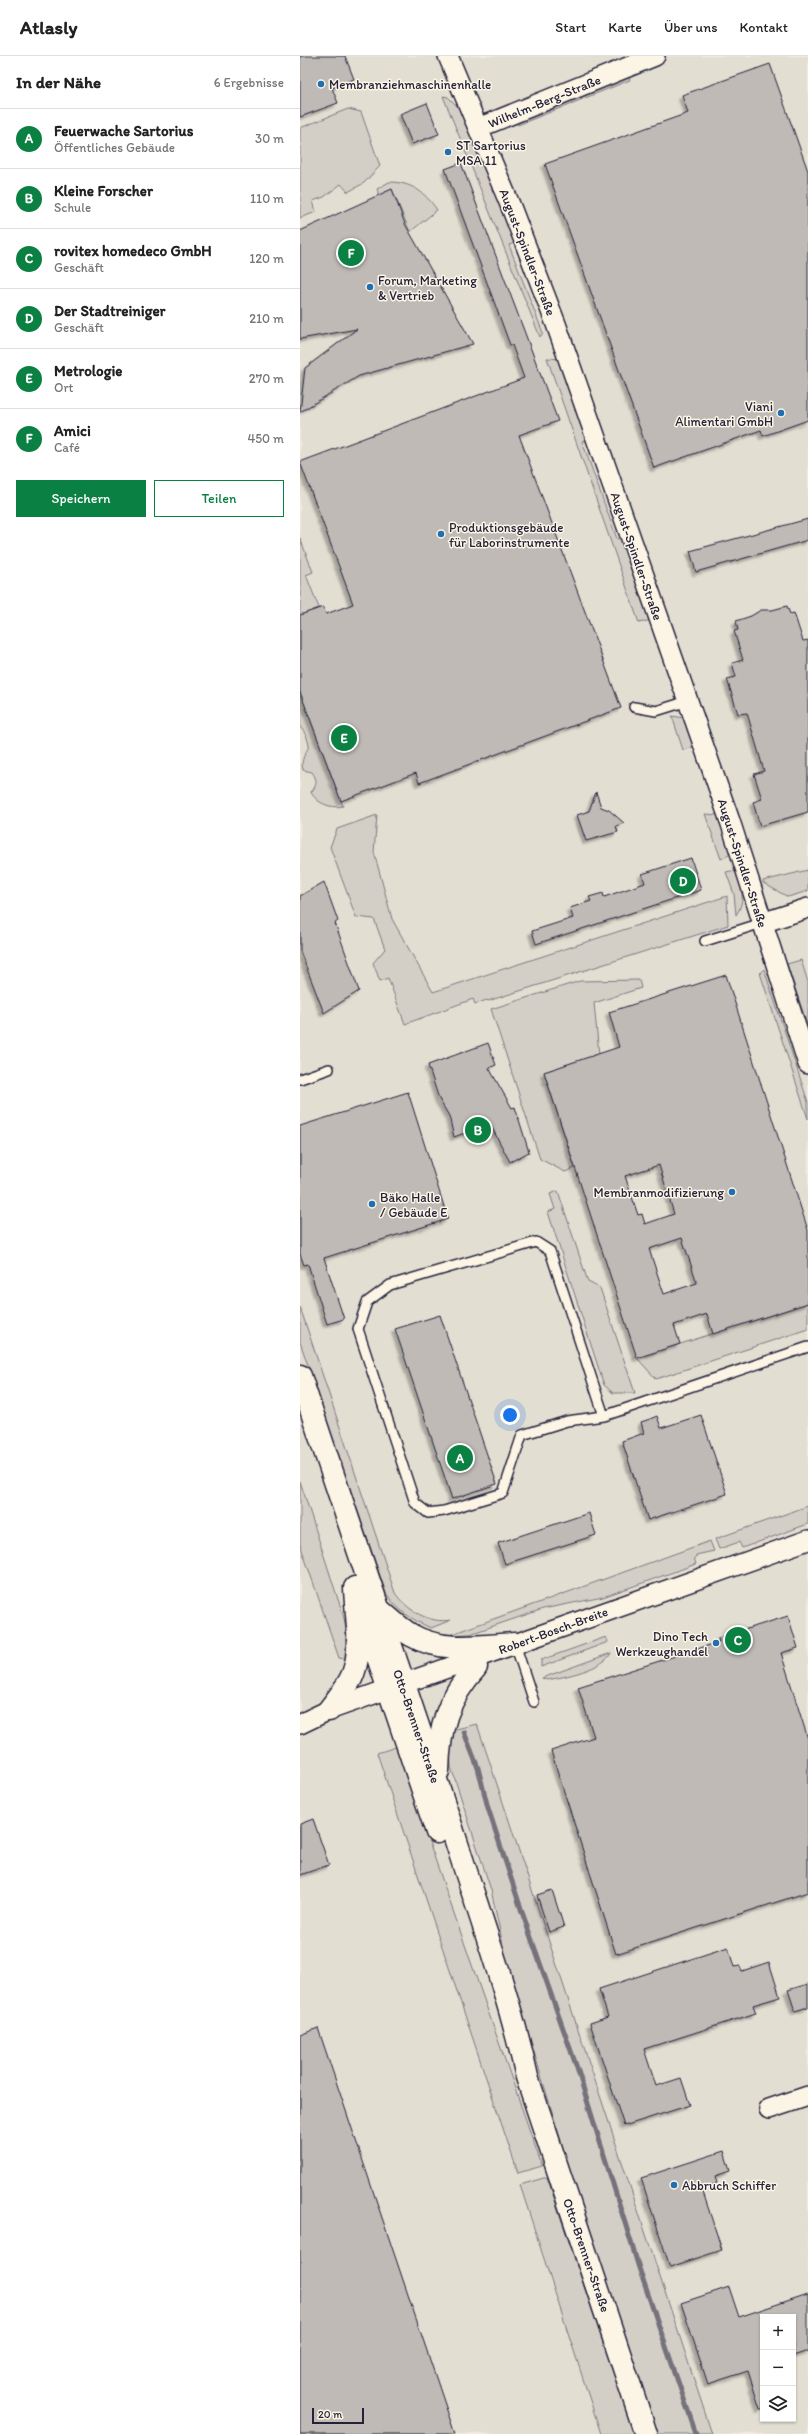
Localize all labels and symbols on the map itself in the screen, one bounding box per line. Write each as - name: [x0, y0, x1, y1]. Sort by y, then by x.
- street label: Wilhelm-Berg-Straße: [486, 72, 603, 131]
- place label: Membranziehmaschinenhalle: [329, 77, 491, 92]
- marker: Membranziehmaschinenhalle: [316, 79, 326, 89]
- place label: ST Sartorius MSA 11: [456, 138, 526, 168]
- marker: ST Sartorius MSA 11: [443, 147, 453, 157]
- street label: August-Spindler-Straße: [496, 187, 559, 318]
- pin: F: [338, 238, 364, 268]
- place label: Forum, Marketing & Vertrieb: [378, 273, 477, 303]
- marker: Forum, Marketing & Vertrieb: [365, 282, 375, 292]
- place label: Viani Alimentari GmbH: [675, 399, 773, 429]
- marker: Viani Alimentari GmbH: [776, 408, 786, 418]
- street label: August-Spindler-Straße: [608, 490, 666, 622]
- place label: Produktionsgebäude für Laborinstrumente: [449, 520, 570, 550]
- marker: Produktionsgebäude für Laborinstrumente: [436, 529, 446, 539]
- pin: E: [331, 723, 357, 753]
- street label: August-Spindler-Straße: [715, 797, 770, 929]
- pin: D: [670, 866, 696, 896]
- pin: B: [465, 1115, 491, 1145]
- place label: Membranmodifizierung: [594, 1185, 724, 1200]
- marker: Membranmodifizierung: [727, 1187, 737, 1197]
- place label: Bäko Halle / Gebäude E: [380, 1190, 448, 1220]
- marker: Bäko Halle / Gebäude E: [367, 1199, 377, 1209]
- your location: [500, 1405, 520, 1425]
- pin: A: [447, 1443, 473, 1473]
- street label: Robert-Bosch-Breite: [496, 1604, 610, 1657]
- pin: C: [725, 1625, 751, 1655]
- place label: Dino Tech Werkzeughandel: [615, 1629, 708, 1659]
- marker: Dino Tech Werkzeughandel: [711, 1638, 721, 1648]
- street label: Otto-Brenner-Straße: [390, 1667, 443, 1785]
- place label: Abbruch Schiffer: [682, 2178, 776, 2193]
- marker: Abbruch Schiffer: [669, 2180, 679, 2190]
- street label: Otto-Brenner-Straße: [560, 2196, 613, 2314]
- scale bar: [312, 2406, 364, 2425]

